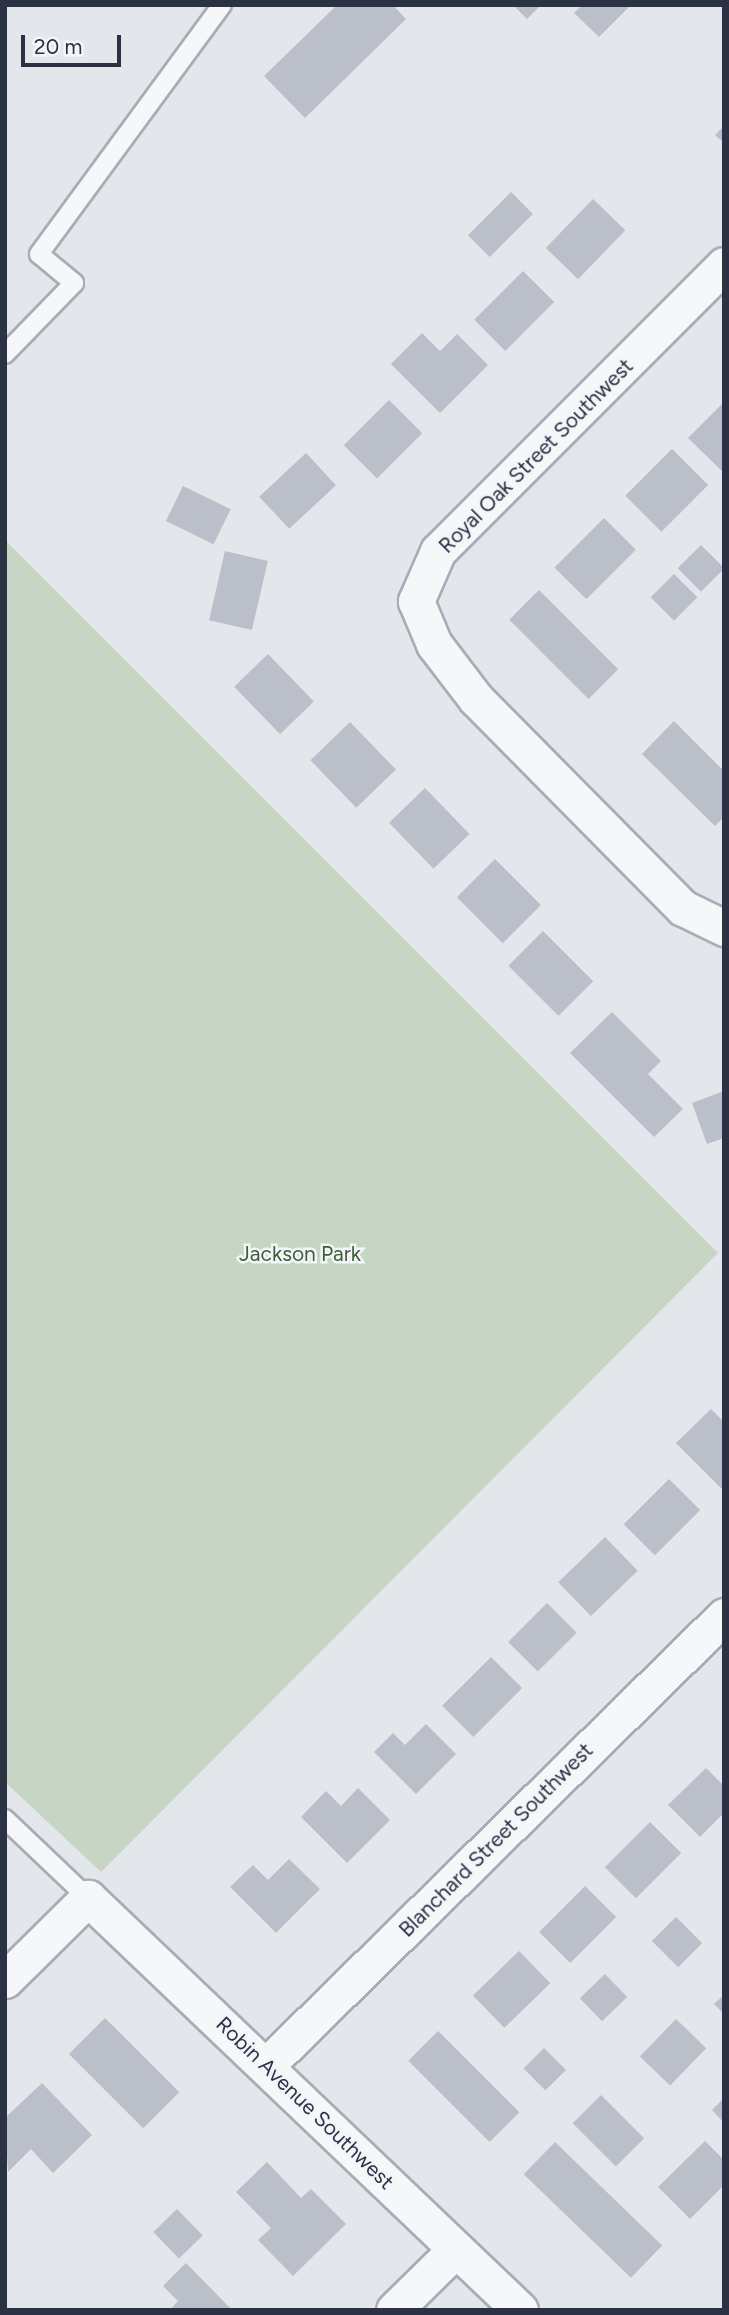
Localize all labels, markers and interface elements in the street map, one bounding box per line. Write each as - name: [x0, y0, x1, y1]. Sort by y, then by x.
- scale bar: [24, 21, 124, 65]
- text: 20 m: [34, 34, 82, 59]
- street label: Royal Oak Street Southwest: [434, 354, 638, 558]
- park label: Jackson Park: [239, 1241, 361, 1267]
- street label: Blanchard Street Southwest: [394, 1738, 598, 1942]
- street label: Robin Avenue Southwest: [211, 2012, 399, 2194]

